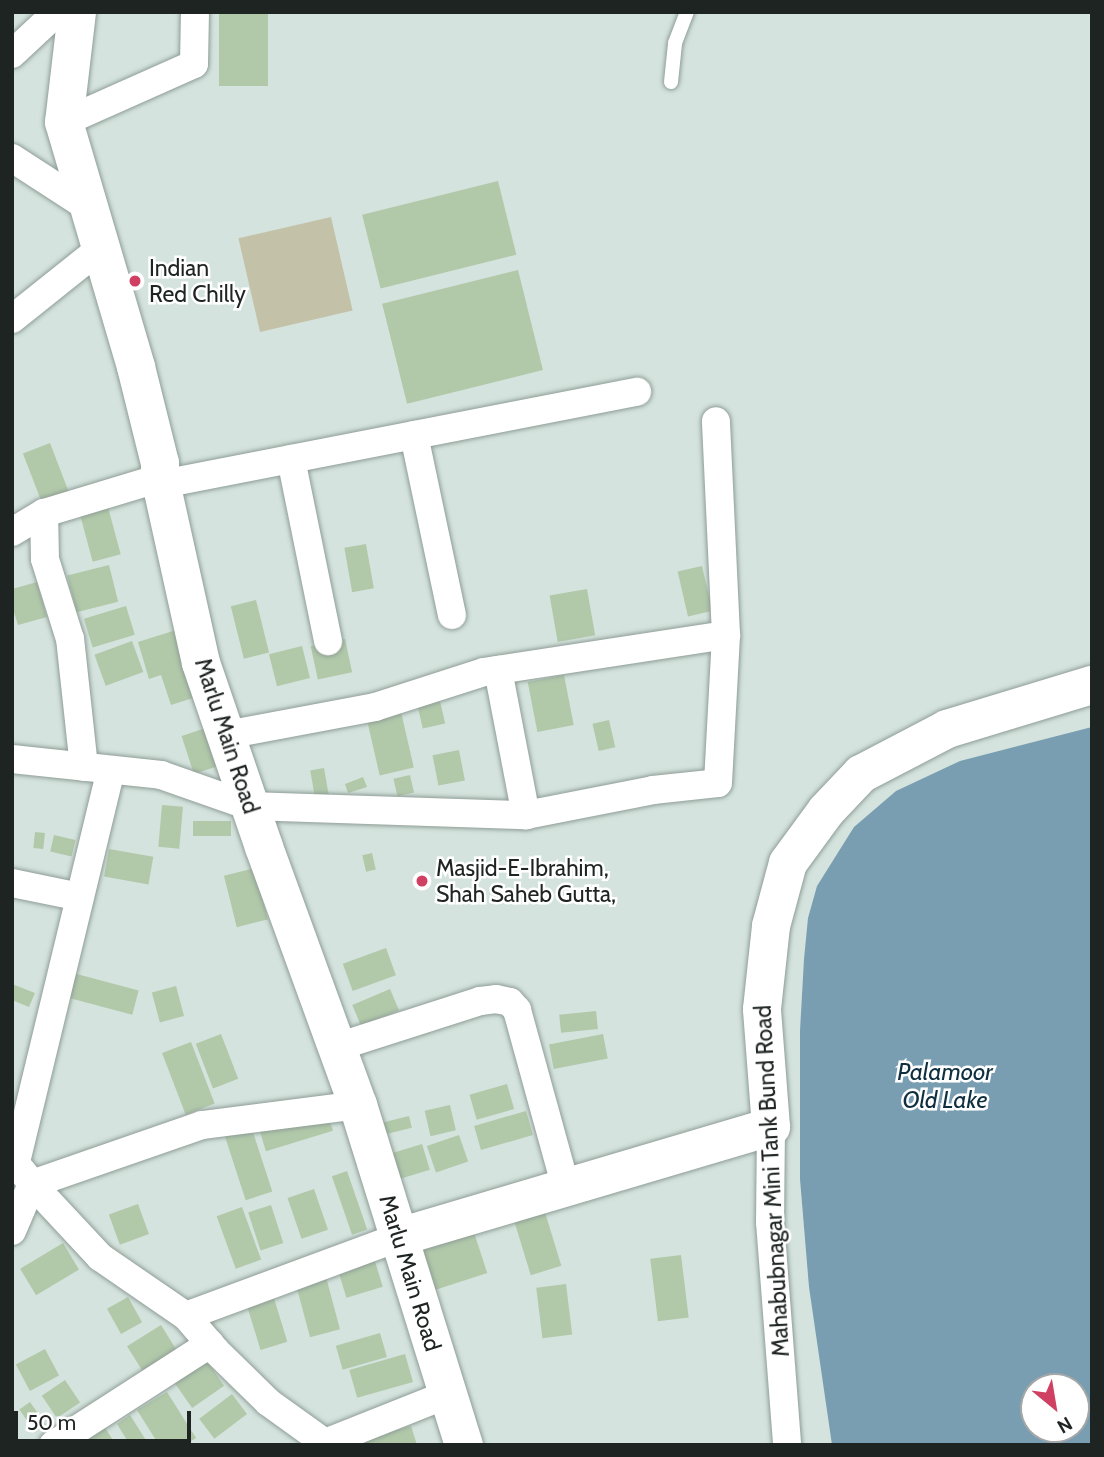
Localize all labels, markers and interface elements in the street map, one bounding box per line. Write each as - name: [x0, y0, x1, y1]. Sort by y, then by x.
- place label: Indian Red Chilly: [149, 254, 246, 308]
- marker: Indian Red Chilly: [127, 273, 143, 289]
- street label: Marlu Main Road: [189, 655, 265, 817]
- place label: Masjid-E-Ibrahim, Shah Saheb Gutta,: [436, 854, 616, 908]
- marker: Masjid-E-Ibrahim, Shah Saheb Gutta,: [414, 873, 430, 889]
- street label: Mahabubnagar Mini Tank Bund Road: [749, 1004, 795, 1358]
- water label: Palamoor Old Lake: [897, 1058, 993, 1114]
- street label: Marlu Main Road: [373, 1192, 447, 1354]
- north arrow: [1020, 1373, 1090, 1443]
- scale bar: [18, 1398, 194, 1442]
- text: 50 m: [27, 1410, 76, 1435]
- text: N: [1053, 1412, 1076, 1438]

